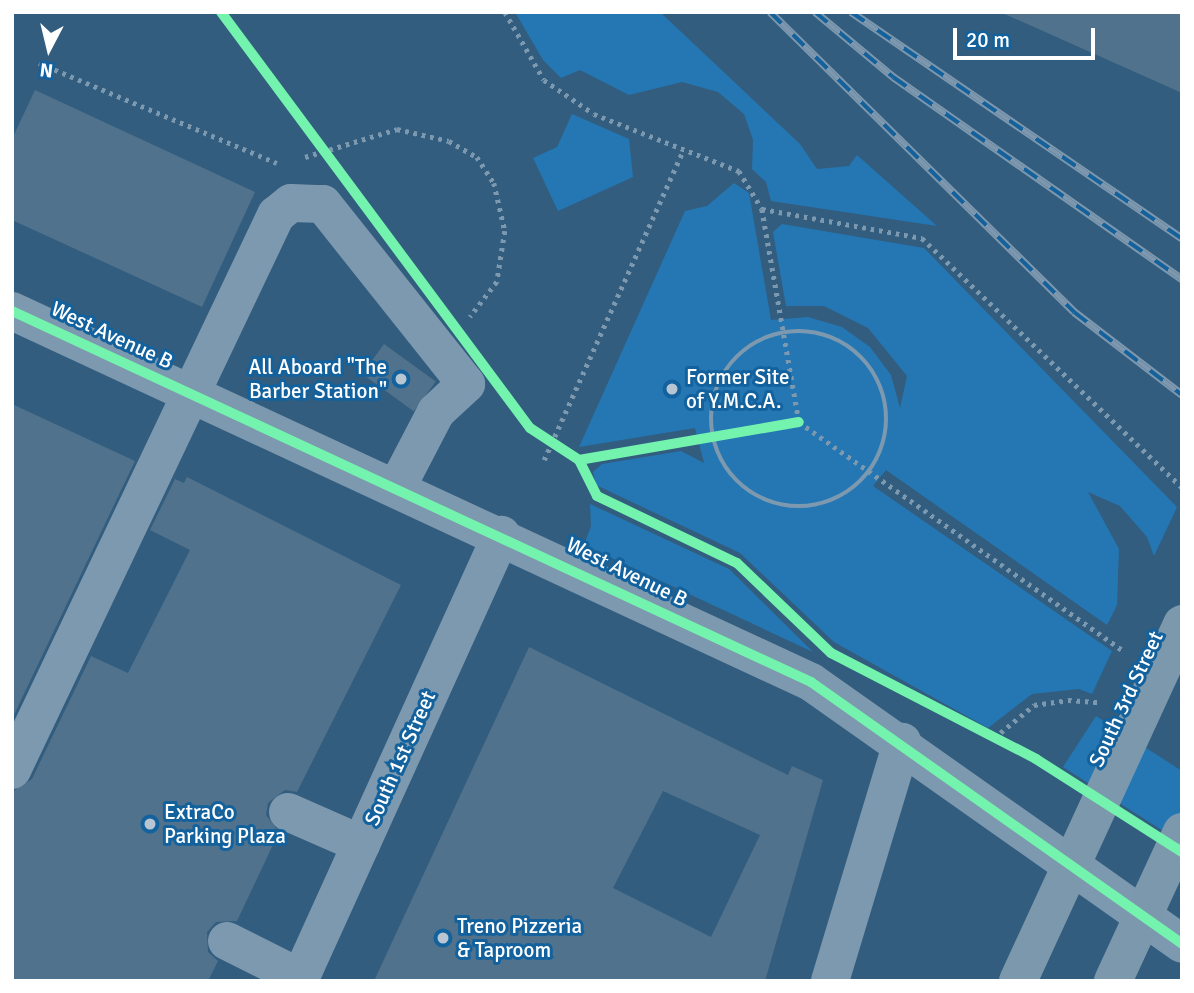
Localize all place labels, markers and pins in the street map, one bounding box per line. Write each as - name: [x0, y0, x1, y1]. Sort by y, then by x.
- place label: All Aboard "The Barber Station": [249, 354, 387, 404]
- place label: Former Site of Y.M.C.A.: [686, 364, 790, 414]
- marker: All Aboard "The Barber Station": [393, 371, 409, 387]
- marker: Former Site of Y.M.C.A.: [664, 381, 680, 397]
- place label: ExtraCo Parking Plaza: [164, 799, 286, 849]
- marker: ExtraCo Parking Plaza: [142, 816, 158, 832]
- place label: Treno Pizzeria & Taproom: [457, 913, 582, 963]
- marker: Treno Pizzeria & Taproom: [435, 930, 451, 946]

